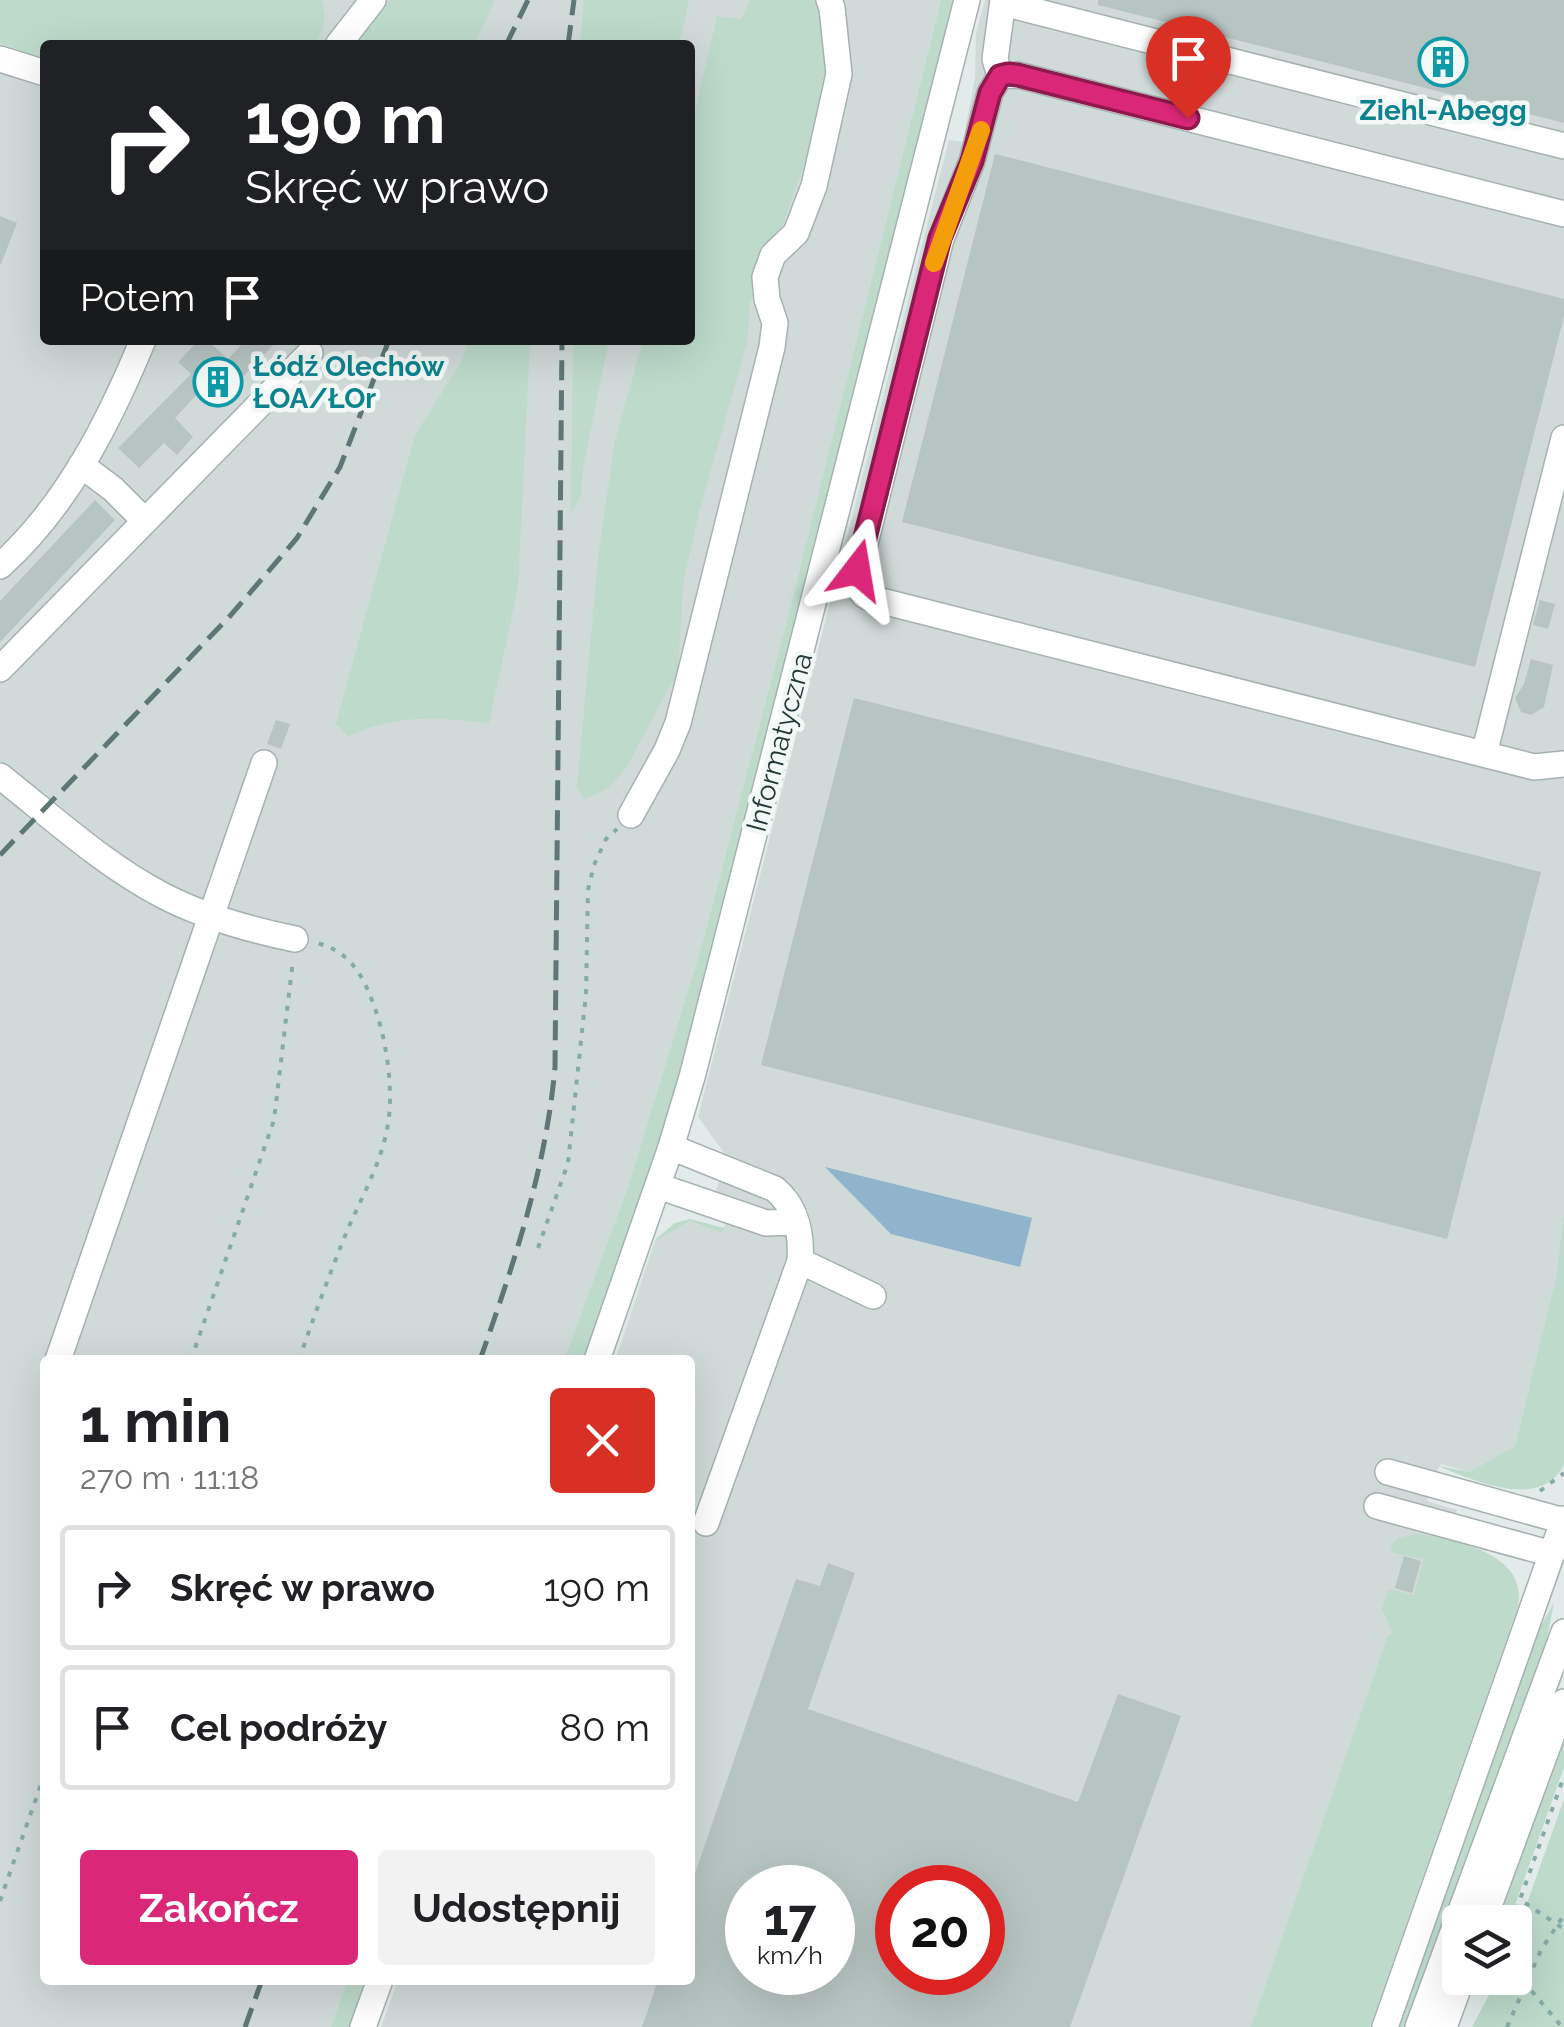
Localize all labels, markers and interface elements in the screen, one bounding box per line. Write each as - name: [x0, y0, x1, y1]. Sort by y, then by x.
- pin: [1146, 16, 1231, 119]
- icon: arrive: [1161, 31, 1216, 86]
- building icon: Ziehl-Abegg: [1417, 36, 1469, 88]
- text: 190 m: [245, 77, 446, 159]
- icon: right: [80, 80, 210, 210]
- place label: Ziehl-Abegg: [1359, 94, 1527, 127]
- text: Skręć w prawo: [245, 161, 549, 214]
- icon: arrive: [215, 270, 270, 325]
- text: Potem: [80, 275, 195, 320]
- place label: Łódź Olechów ŁOA/ŁOr: [252, 350, 445, 415]
- building icon: Łódź Olechów ŁOA/ŁOr: [192, 356, 244, 408]
- position arrow: [805, 518, 909, 622]
- street label: Informatyczna: [740, 649, 819, 835]
- text: 1 min: [80, 1386, 231, 1456]
- button: close: [550, 1388, 655, 1493]
- text: 270 m · 11:18: [80, 1459, 259, 1496]
- icon: right: [85, 1560, 140, 1615]
- text: Skręć w prawo: [170, 1565, 435, 1610]
- text: 190 m: [544, 1565, 650, 1610]
- icon: arrive: [85, 1700, 140, 1755]
- text: Cel podróży: [170, 1705, 387, 1750]
- text: 80 m: [560, 1705, 650, 1750]
- button: Zakończ: [80, 1850, 358, 1965]
- button: Udostępnij: [378, 1850, 655, 1965]
- speed limit sign: 20: [875, 1865, 1005, 1995]
- text: 17: [764, 1888, 816, 1947]
- map controls: [1442, 1905, 1532, 1995]
- button: layers: [1442, 1905, 1532, 1995]
- text: km/h: [757, 1940, 823, 1970]

